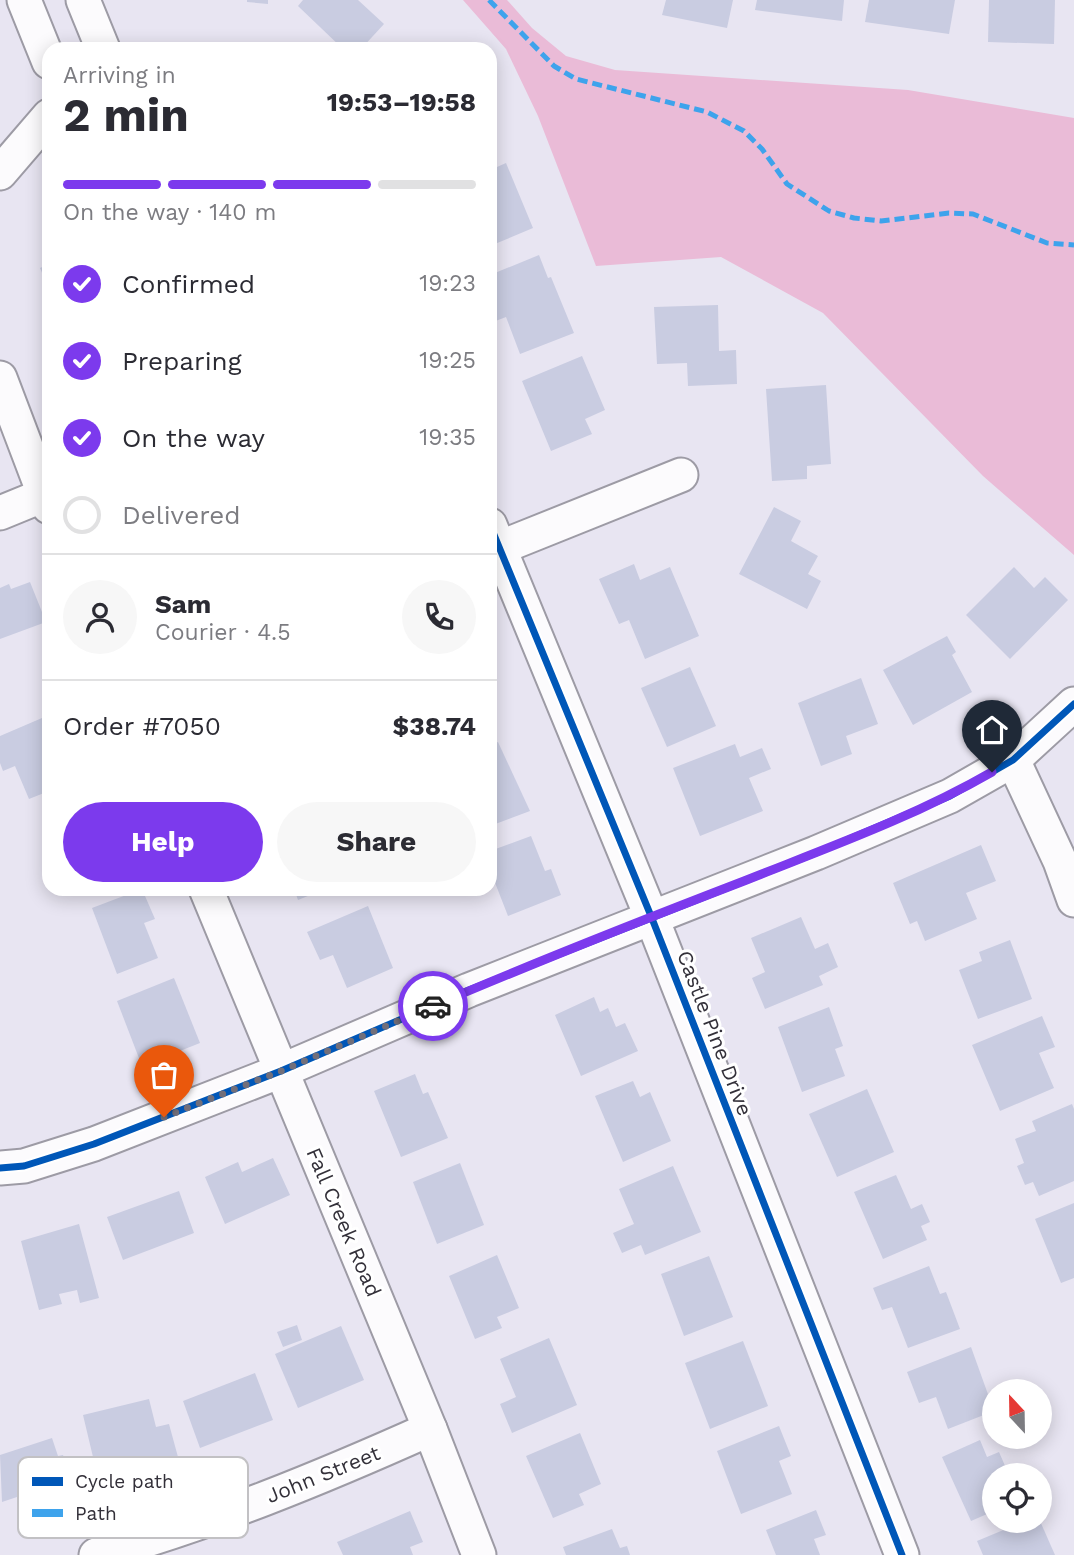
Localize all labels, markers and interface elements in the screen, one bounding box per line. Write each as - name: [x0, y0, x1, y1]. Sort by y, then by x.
- text: Arriving in: [63, 62, 176, 89]
- text: 19:53–19:58: [327, 87, 476, 117]
- text: 2 min: [63, 88, 189, 142]
- text: On the way · 140 m: [63, 199, 276, 226]
- icon: check: [63, 265, 101, 303]
- text: Confirmed: [122, 269, 255, 299]
- text: 19:23: [419, 270, 476, 297]
- icon: check: [63, 342, 101, 380]
- text: Preparing: [122, 346, 242, 376]
- text: 19:25: [419, 347, 476, 374]
- icon: check: [63, 419, 101, 457]
- text: On the way: [122, 423, 265, 453]
- text: 19:35: [419, 424, 476, 451]
- text: Delivered: [122, 500, 241, 530]
- button: person: [63, 580, 137, 654]
- button: phone: [402, 580, 476, 654]
- text: Sam: [155, 589, 211, 619]
- text: Courier · 4.5: [155, 619, 291, 646]
- pin: [962, 700, 1022, 772]
- text: Order #7050: [63, 711, 221, 741]
- text: $38.74: [393, 711, 476, 741]
- icon: home: [973, 711, 1011, 749]
- button: Help: [63, 802, 263, 882]
- button: Share: [277, 802, 476, 882]
- street label: Castle Pine Drive: [672, 947, 758, 1119]
- courier: [398, 971, 468, 1041]
- icon: car: [414, 987, 452, 1025]
- pin: [134, 1045, 194, 1117]
- icon: bag: [145, 1056, 183, 1094]
- street label: Fall Creek Road: [301, 1144, 387, 1300]
- north arrow: [982, 1379, 1052, 1449]
- map controls: [982, 1379, 1052, 1533]
- street label: John Street: [262, 1440, 384, 1508]
- legend: [18, 1457, 248, 1538]
- button: locate: [982, 1463, 1052, 1533]
- text: Cycle path: [75, 1470, 174, 1493]
- text: Path: [75, 1502, 117, 1525]

